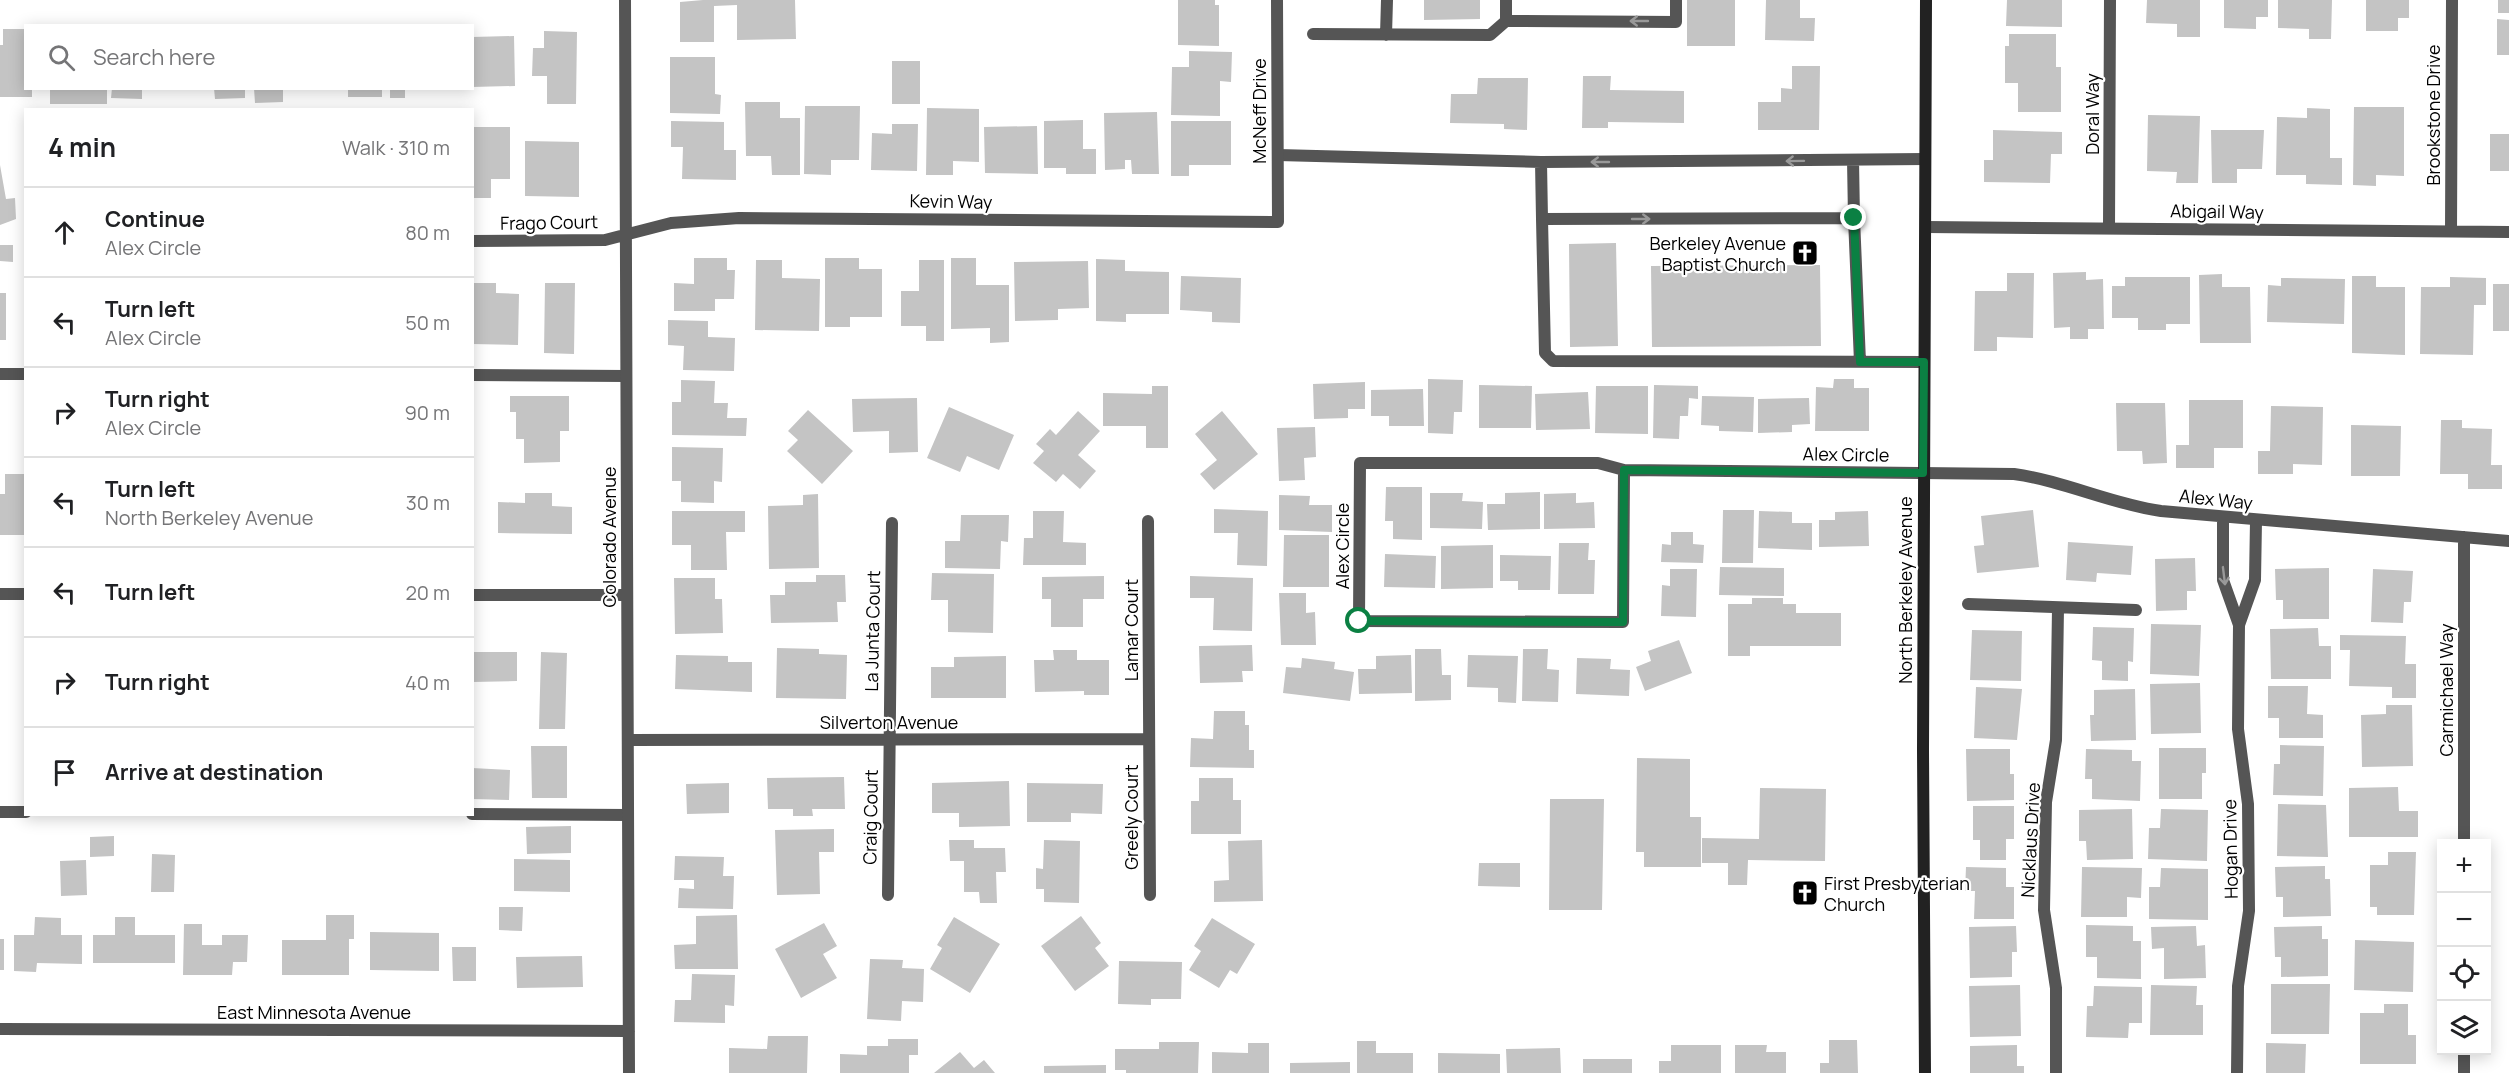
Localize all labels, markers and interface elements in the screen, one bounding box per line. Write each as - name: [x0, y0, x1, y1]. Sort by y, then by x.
- one-way arrow: [1630, 15, 1650, 27]
- search box: [24, 24, 474, 90]
- icon: search: [45, 41, 78, 74]
- text: Search here: [93, 42, 215, 72]
- street label: Brookstone Drive: [2421, 44, 2445, 186]
- street label: McNeff Drive: [1247, 58, 1271, 164]
- street label: Doral Way: [2080, 73, 2104, 155]
- text: 4 min: [48, 129, 116, 165]
- text: Walk · 310 m: [342, 134, 450, 161]
- one-way arrow: [1785, 155, 1805, 166]
- one-way arrow: [1590, 156, 1610, 168]
- street label: Kevin Way: [909, 188, 993, 214]
- street label: Abigail Way: [2170, 198, 2265, 224]
- text: Continue: [105, 204, 205, 234]
- route end: [1840, 204, 1866, 230]
- street label: Frago Court: [500, 209, 598, 235]
- one-way arrow: [1631, 213, 1651, 225]
- icon: ahead: [48, 216, 81, 249]
- text: 80 m: [405, 219, 450, 246]
- place label: Berkeley Avenue Baptist Church: [1649, 231, 1786, 276]
- text: Alex Circle: [105, 234, 201, 261]
- church icon: Berkeley Avenue Baptist Church: [1790, 238, 1820, 268]
- text: Turn left: [105, 294, 195, 324]
- icon: left: [48, 306, 81, 339]
- text: 50 m: [405, 309, 450, 336]
- text: Alex Circle: [105, 324, 201, 351]
- text: Turn right: [105, 384, 210, 414]
- icon: right: [48, 396, 81, 429]
- text: 90 m: [404, 399, 450, 426]
- text: Alex Circle: [105, 414, 201, 441]
- street label: Alex Circle: [1802, 441, 1890, 467]
- street label: Colorado Avenue: [597, 466, 621, 608]
- text: Turn left: [105, 474, 195, 504]
- street label: Alex Way: [2178, 483, 2254, 515]
- icon: left: [48, 486, 81, 519]
- text: 30 m: [406, 489, 450, 516]
- street label: North Berkeley Avenue: [1893, 496, 1917, 684]
- street label: Alex Circle: [1330, 503, 1354, 589]
- text: North Berkeley Avenue: [105, 504, 313, 531]
- one-way arrow: [2219, 566, 2230, 585]
- street label: La Junta Court: [859, 570, 885, 692]
- icon: left: [48, 576, 81, 609]
- text: Turn left: [105, 577, 195, 607]
- text: 20 m: [405, 579, 450, 606]
- street label: Lamar Court: [1119, 579, 1143, 681]
- route start: [1345, 607, 1371, 633]
- street label: Carmichael Way: [2434, 623, 2458, 756]
- icon: right: [48, 666, 81, 699]
- text: Turn right: [105, 667, 210, 697]
- text: 40 m: [405, 669, 450, 696]
- street label: Silverton Avenue: [820, 710, 958, 734]
- icon: arrive: [48, 756, 81, 789]
- text: Arrive at destination: [105, 757, 323, 787]
- street label: Greely Court: [1119, 764, 1143, 870]
- street label: Craig Court: [857, 769, 883, 865]
- street label: Nicklaus Drive: [2015, 782, 2045, 898]
- street label: Hogan Drive: [2217, 799, 2243, 899]
- map controls: [2437, 839, 2491, 1055]
- button: +: [2437, 839, 2491, 893]
- place label: First Presbyterian Church: [1824, 871, 1970, 916]
- church icon: First Presbyterian Church: [1790, 878, 1820, 908]
- button: −: [2437, 893, 2491, 947]
- button: locate: [2437, 947, 2491, 1001]
- street label: East Minnesota Avenue: [217, 1000, 411, 1024]
- button: layers: [2437, 1001, 2491, 1055]

